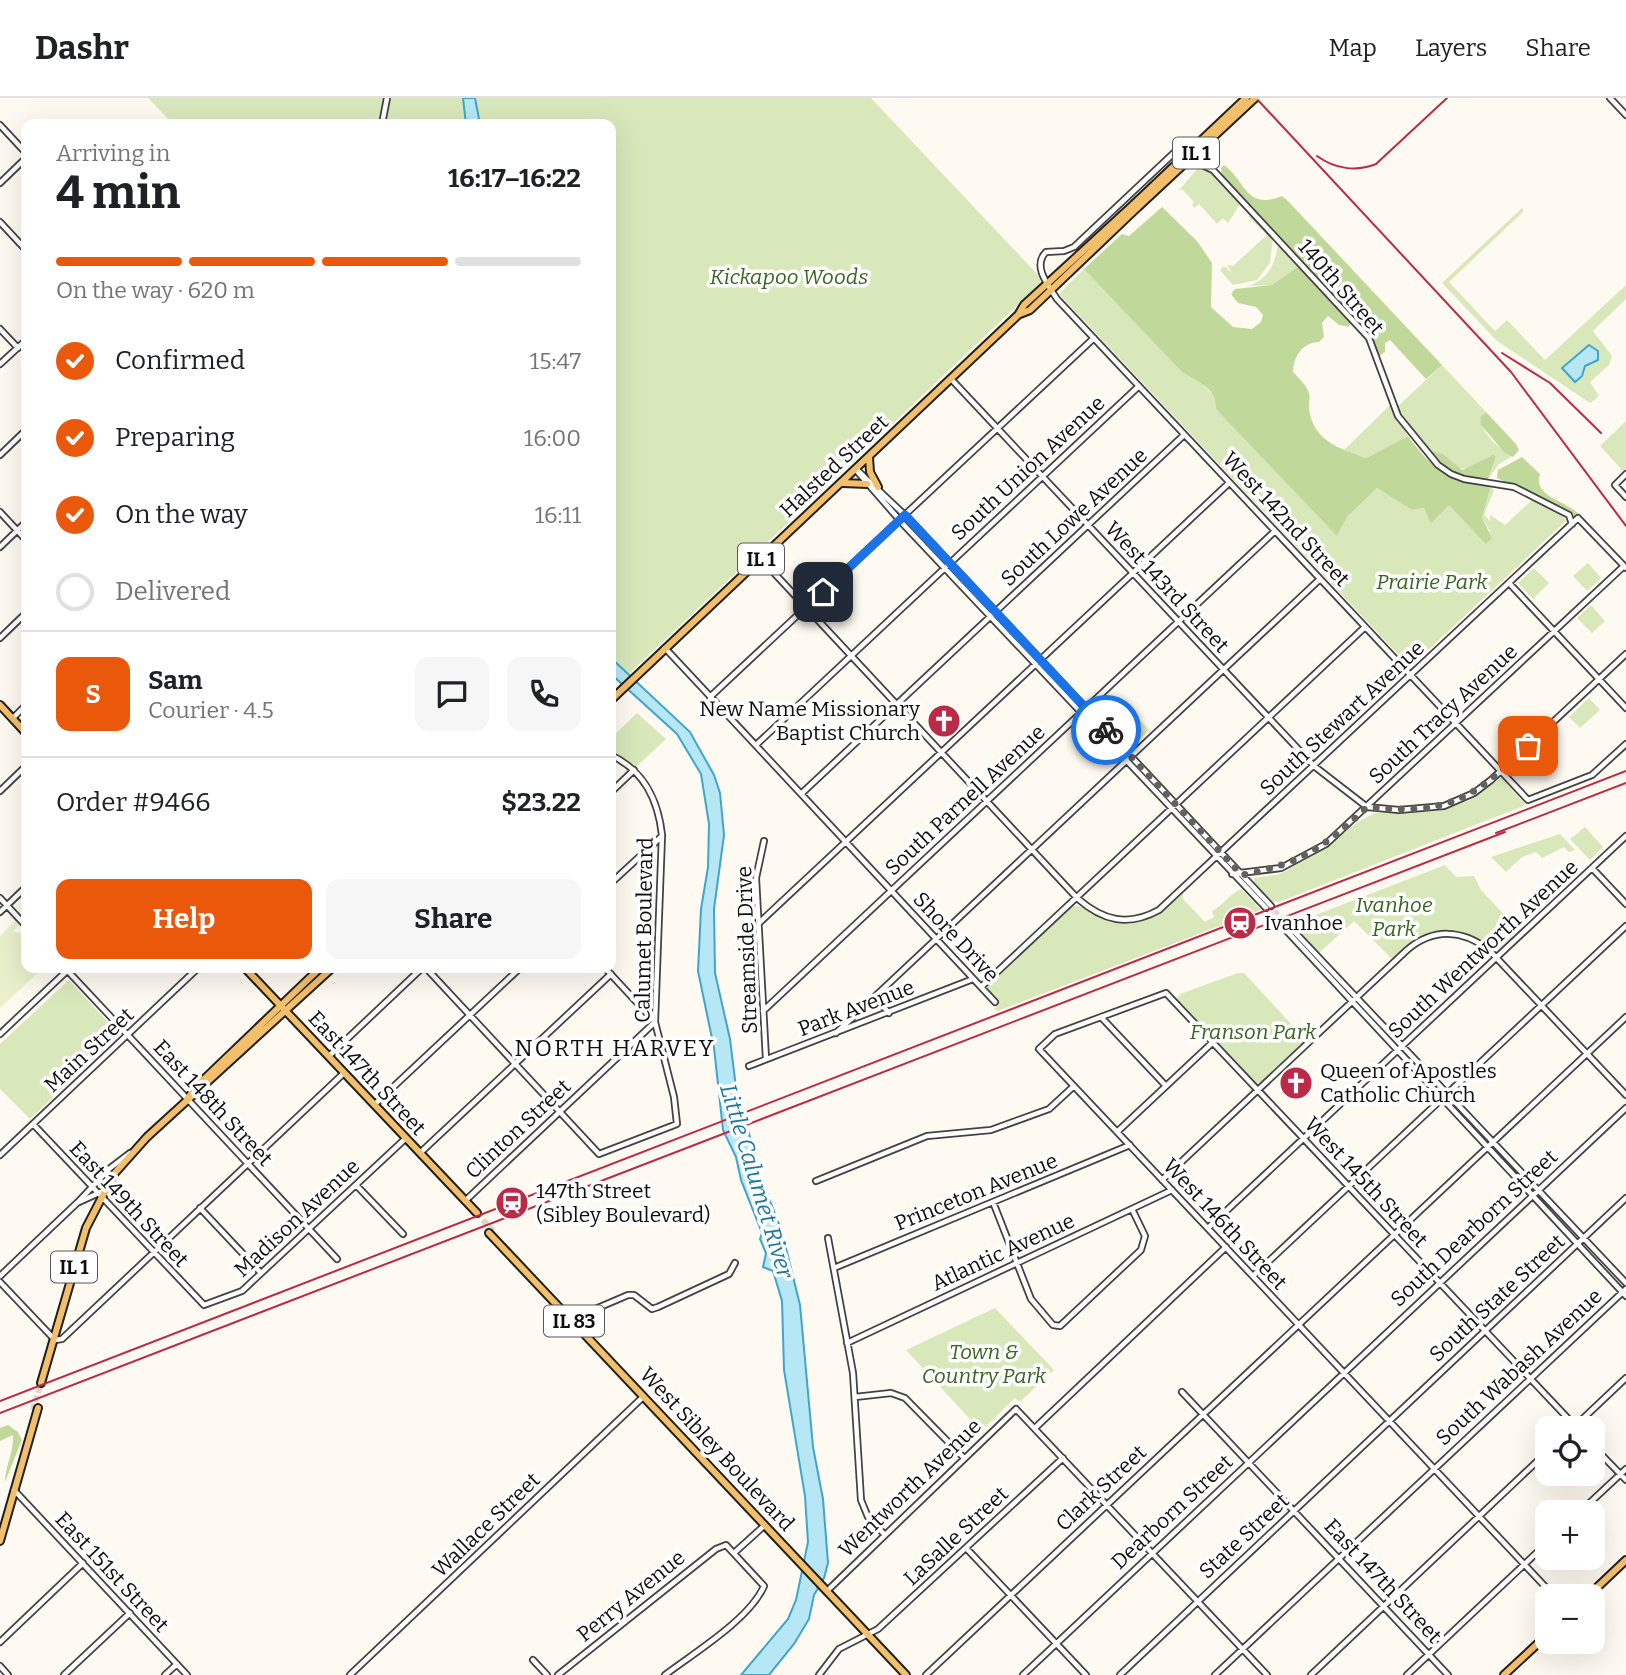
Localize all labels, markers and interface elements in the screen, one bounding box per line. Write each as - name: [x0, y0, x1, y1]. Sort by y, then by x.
- text: Dashr: [35, 28, 129, 68]
- text: Map: [1329, 34, 1377, 62]
- text: Layers: [1415, 34, 1487, 62]
- text: Share: [1525, 34, 1591, 62]
- road number: IL 1: [1173, 138, 1219, 168]
- text: Arriving in: [56, 139, 170, 167]
- text: 16:17–16:22: [448, 163, 581, 194]
- text: 4 min: [56, 165, 180, 220]
- street label: 140th Street: [1292, 234, 1390, 340]
- park label: Kickapoo Woods: [710, 264, 868, 290]
- text: On the way · 620 m: [56, 276, 255, 304]
- icon: check: [56, 342, 94, 380]
- text: Confirmed: [115, 345, 245, 376]
- text: 15:47: [530, 347, 581, 375]
- street label: South Union Avenue: [946, 390, 1110, 546]
- street label: Halsted Street: [774, 409, 894, 523]
- icon: check: [56, 419, 94, 457]
- text: Preparing: [115, 422, 235, 453]
- text: 16:00: [524, 424, 581, 452]
- street label: South Lowe Avenue: [995, 442, 1153, 592]
- street label: West 142nd Street: [1217, 446, 1355, 592]
- icon: check: [56, 496, 94, 534]
- text: On the way: [115, 499, 248, 530]
- text: 16:11: [535, 501, 581, 529]
- street label: West 143rd Street: [1099, 516, 1235, 658]
- road number: IL 1: [738, 544, 784, 574]
- pin: [793, 562, 853, 622]
- park label: Prairie Park: [1376, 569, 1488, 595]
- icon: home: [804, 573, 842, 611]
- text: Delivered: [115, 576, 230, 607]
- street label: South Stewart Avenue: [1254, 635, 1430, 801]
- street label: South Tracy Avenue: [1363, 638, 1523, 790]
- button: chat: [415, 657, 489, 731]
- button: phone: [507, 657, 581, 731]
- text: Sam: [148, 665, 203, 696]
- text: S: [85, 679, 101, 710]
- courier: [1071, 695, 1141, 765]
- text: Courier · 4.5: [148, 696, 274, 724]
- place label: New Name Missionary Baptist Church: [699, 696, 921, 746]
- church icon: New Name Missionary Baptist Church: [925, 702, 963, 740]
- icon: bike: [1087, 711, 1125, 749]
- pin: [1498, 716, 1558, 776]
- street label: South Parnell Avenue: [880, 719, 1050, 881]
- icon: bag: [1509, 727, 1547, 765]
- text: Order #9466: [56, 787, 211, 818]
- text: $23.22: [501, 787, 581, 818]
- street label: Calumet Boulevard: [629, 837, 659, 1023]
- street label: South Wentworth Avenue: [1383, 854, 1583, 1044]
- street label: Streamside Drive: [731, 866, 763, 1034]
- button: Help: [56, 879, 312, 959]
- button: Share: [326, 879, 581, 959]
- street label: Shore Drive: [908, 886, 1004, 988]
- park label: Ivanhoe Park: [1356, 892, 1433, 942]
- station icon: Ivanhoe: [1221, 904, 1259, 942]
- place label: Ivanhoe: [1264, 910, 1343, 936]
- street label: Park Avenue: [794, 974, 918, 1042]
- street label: Main Street: [39, 1002, 139, 1098]
- street label: East 147th Street: [303, 1005, 432, 1141]
- park label: Franson Park: [1190, 1019, 1317, 1045]
- street label: East 148th Street: [148, 1034, 278, 1172]
- district label: NORTH HARVEY: [515, 1034, 715, 1062]
- place label: Queen of Apostles Catholic Church: [1320, 1058, 1497, 1108]
- church icon: Queen of Apostles Catholic Church: [1277, 1064, 1315, 1102]
- street label: Clinton Street: [460, 1073, 576, 1184]
- water label: Little Calumet River: [714, 1080, 800, 1283]
- street label: West 145th Street: [1299, 1111, 1433, 1253]
- street label: East 149th Street: [64, 1136, 194, 1273]
- street label: South Dearborn Street: [1385, 1144, 1563, 1312]
- street label: Princeton Avenue: [891, 1147, 1061, 1237]
- street label: Madison Avenue: [229, 1153, 365, 1283]
- street label: West 146th Street: [1157, 1153, 1293, 1295]
- place label: 147th Street (Sibley Boulevard): [536, 1178, 711, 1228]
- station icon: 147th Street (Sibley Boulevard): [493, 1184, 531, 1222]
- street label: Atlantic Avenue: [927, 1208, 1079, 1296]
- street label: South State Street: [1424, 1228, 1570, 1367]
- road number: IL 1: [51, 1252, 97, 1282]
- street label: South Wabash Avenue: [1430, 1283, 1608, 1451]
- road number: IL 83: [544, 1306, 604, 1336]
- park label: Town & Country Park: [922, 1339, 1047, 1389]
- street label: West Sibley Boulevard: [634, 1362, 800, 1536]
- street label: Wentworth Avenue: [833, 1413, 987, 1563]
- map controls: [1535, 1416, 1605, 1654]
- button: locate: [1535, 1416, 1605, 1486]
- street label: Clark Street: [1050, 1439, 1152, 1537]
- street label: Dearborn Street: [1106, 1449, 1239, 1575]
- street label: Wallace Street: [427, 1467, 546, 1583]
- street label: LaSalle Street: [898, 1481, 1014, 1591]
- street label: State Street: [1194, 1488, 1295, 1584]
- button: +: [1535, 1500, 1605, 1570]
- street label: East 151st Street: [50, 1506, 175, 1638]
- street label: East 147th Street: [1319, 1513, 1448, 1649]
- street label: Perry Avenue: [572, 1545, 690, 1647]
- button: −: [1535, 1584, 1605, 1654]

